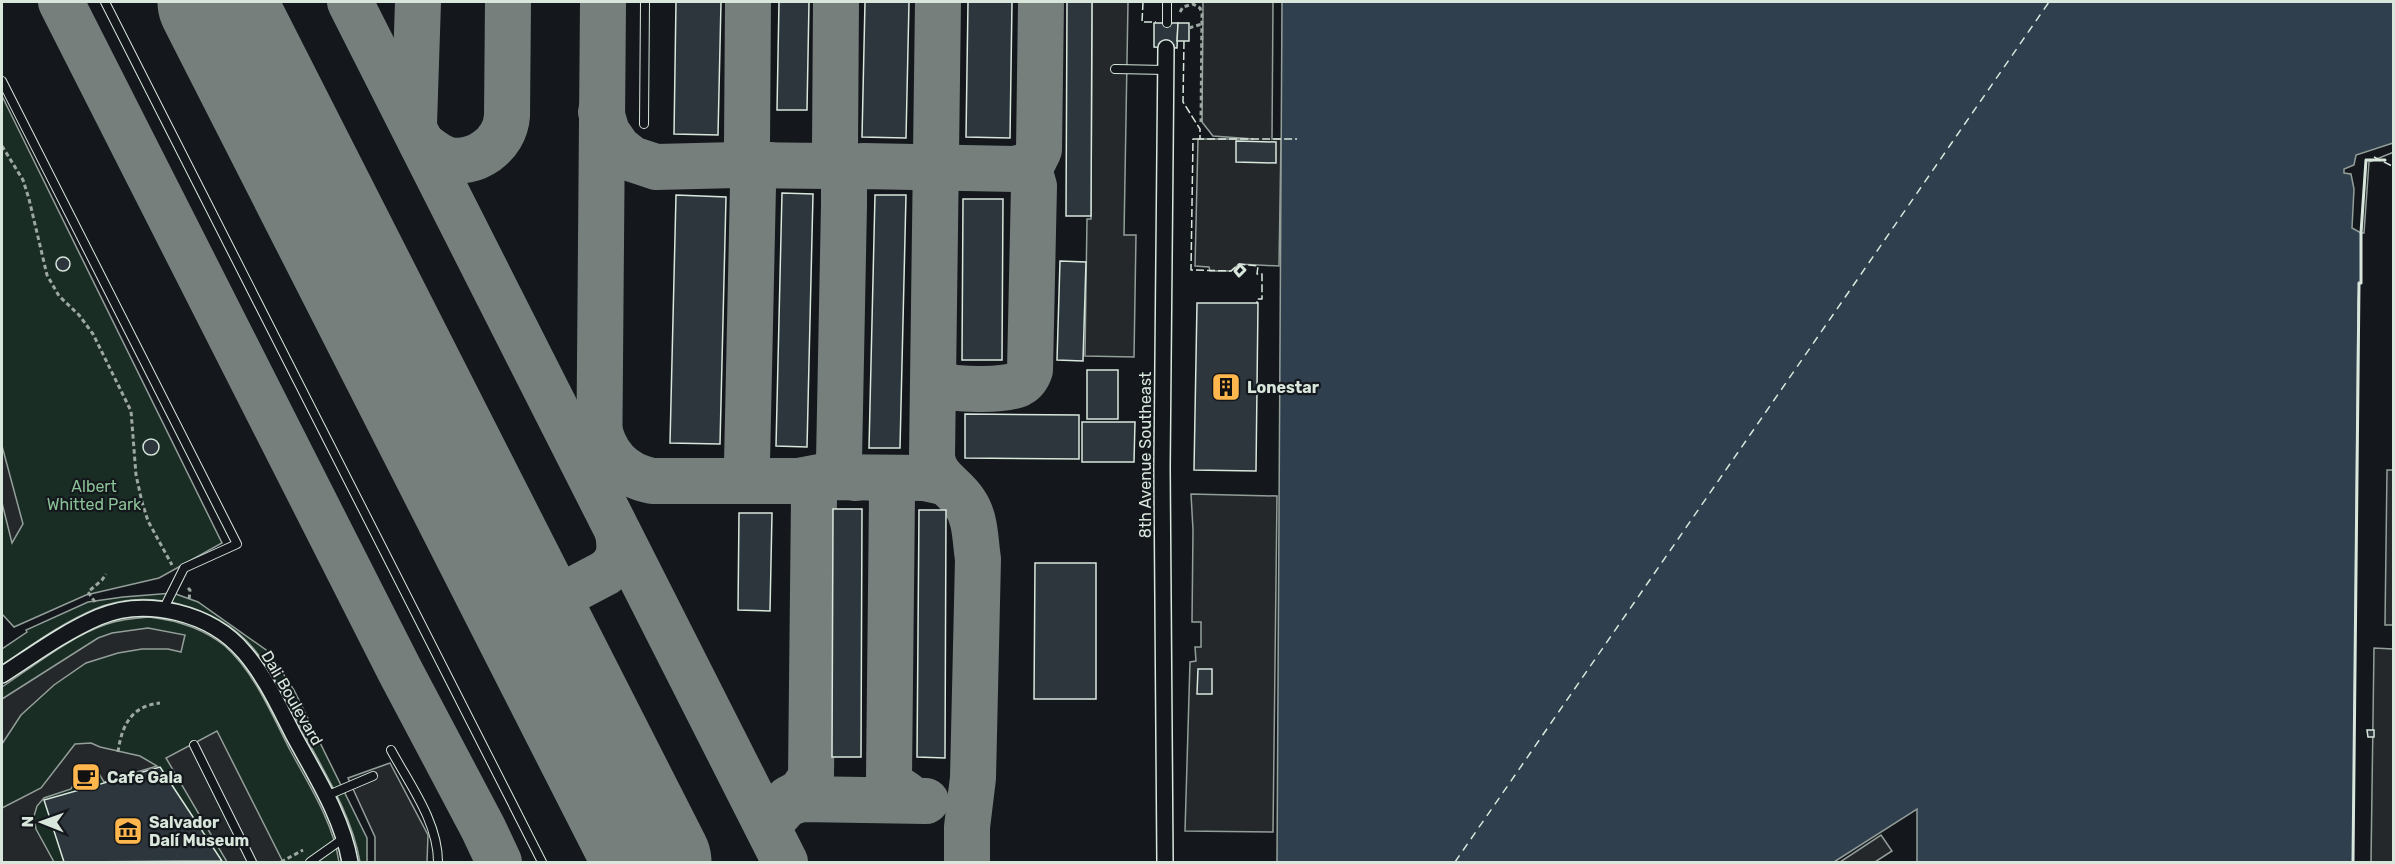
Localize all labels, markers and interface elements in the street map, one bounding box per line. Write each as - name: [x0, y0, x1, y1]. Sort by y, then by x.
- building icon: Lonestar: [1210, 371, 1242, 403]
- street label: 8th Avenue Southeast: [1136, 372, 1155, 538]
- place label: Lonestar: [1247, 378, 1320, 397]
- park label: Albert Whitted Park: [47, 477, 142, 514]
- street label: Dali Boulevard: [257, 647, 327, 749]
- cafe icon: Cafe Gala: [70, 761, 102, 793]
- place label: Cafe Gala: [107, 768, 182, 787]
- north arrow: [12, 792, 72, 852]
- place label: Salvador Dalí Museum: [149, 813, 249, 850]
- museum icon: Salvador Dalí Museum: [112, 815, 144, 847]
- text: N: [18, 816, 37, 828]

